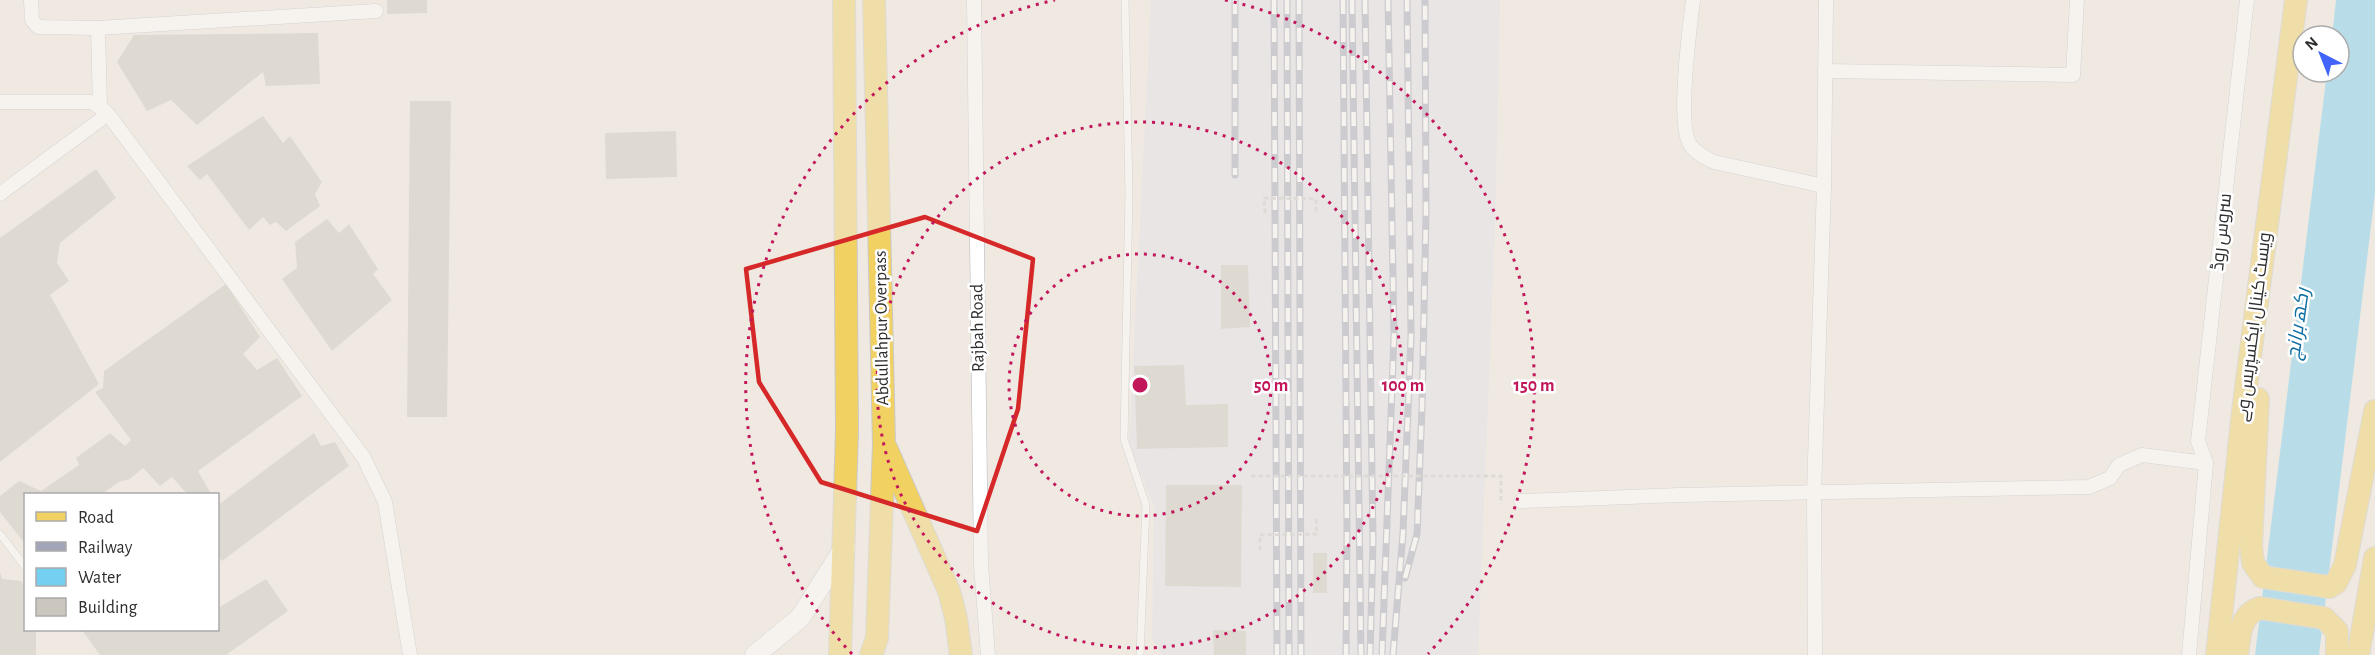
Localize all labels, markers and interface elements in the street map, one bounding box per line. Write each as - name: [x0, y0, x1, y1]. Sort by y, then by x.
- north arrow: [2291, 24, 2351, 84]
- text: N: [2302, 34, 2321, 53]
- street label: سروس روڈ: [2209, 192, 2236, 272]
- street label: ویسٹ کینال ایکسپریس وے: [2233, 231, 2277, 423]
- street label: Abdullahpur Overpass: [872, 250, 892, 406]
- street label: Rajbah Road: [968, 284, 988, 372]
- water label: رکھ برانچ: [2283, 285, 2316, 362]
- centre of rings: [1130, 375, 1150, 395]
- text: 50 m: [1254, 377, 1288, 395]
- text: 100 m: [1382, 377, 1424, 395]
- text: 150 m: [1514, 377, 1554, 395]
- legend: [24, 493, 219, 631]
- text: Road: [78, 509, 114, 527]
- text: Railway: [78, 539, 133, 557]
- text: Water: [78, 569, 121, 587]
- text: Building: [78, 599, 138, 617]

